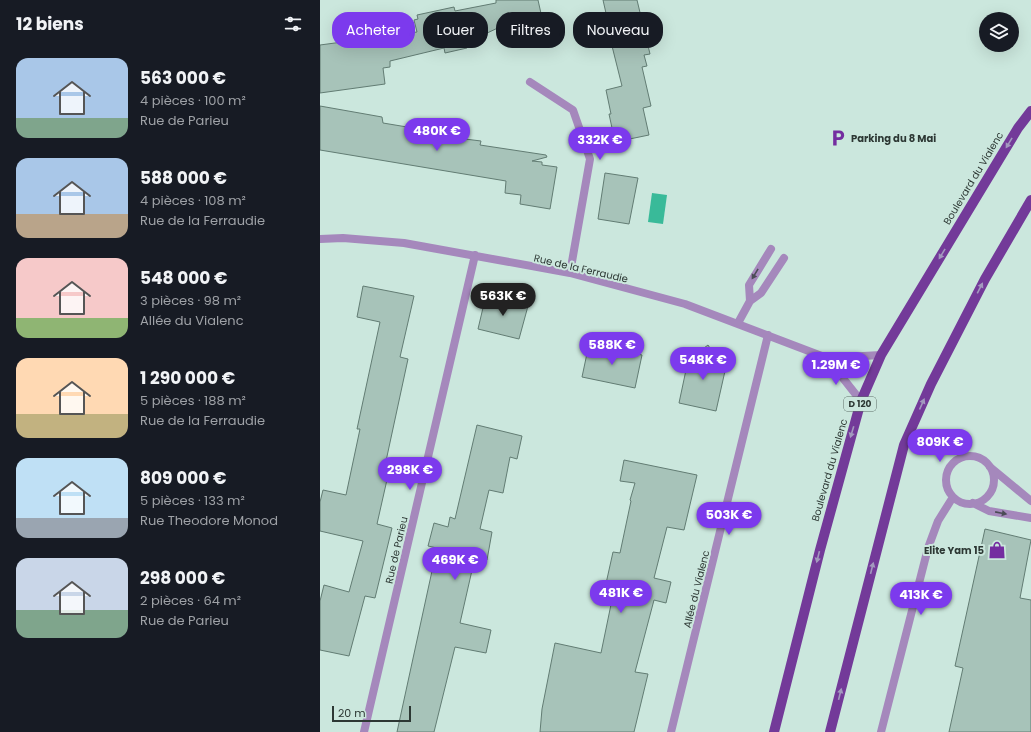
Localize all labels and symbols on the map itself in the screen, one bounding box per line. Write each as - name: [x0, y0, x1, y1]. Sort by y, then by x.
- pin: 480K €: [404, 118, 470, 152]
- pin: 332K €: [567, 127, 633, 161]
- parking icon: Parking du 8 Mai: [828, 128, 848, 148]
- street label: Boulevard du Vialenc: [940, 129, 1007, 228]
- place label: Parking du 8 Mai: [851, 131, 936, 146]
- one-way arrow: [1005, 137, 1012, 149]
- one-way arrow: [938, 248, 945, 260]
- street label: Rue de la Ferraudie: [532, 250, 629, 287]
- one-way arrow: [752, 268, 759, 280]
- one-way arrow: [977, 282, 983, 294]
- pin: 563K €: [470, 283, 536, 317]
- pin: 588K €: [579, 332, 645, 366]
- pin: 548K €: [670, 347, 736, 381]
- pin: 1.29M €: [799, 352, 873, 386]
- road number: D 120: [844, 397, 876, 411]
- one-way arrow: [919, 399, 925, 410]
- street label: Boulevard du Vialenc: [808, 417, 851, 523]
- one-way arrow: [849, 426, 855, 438]
- pin: 809K €: [907, 429, 973, 463]
- pin: 298K €: [377, 457, 443, 491]
- pin: 503K €: [696, 502, 762, 536]
- one-way arrow: [995, 510, 1007, 516]
- street label: Rue de Parieu: [381, 515, 411, 585]
- shop icon: Elite Yam 15: [987, 540, 1007, 560]
- place label: Elite Yam 15: [924, 543, 984, 558]
- pin: 469K €: [422, 547, 488, 581]
- street label: Allée du Vialenc: [680, 549, 713, 630]
- one-way arrow: [814, 551, 820, 563]
- one-way arrow: [869, 562, 875, 574]
- pin: 481K €: [588, 580, 654, 614]
- pin: 413K €: [888, 582, 954, 616]
- one-way arrow: [837, 688, 843, 700]
- scale bar: [332, 704, 411, 723]

